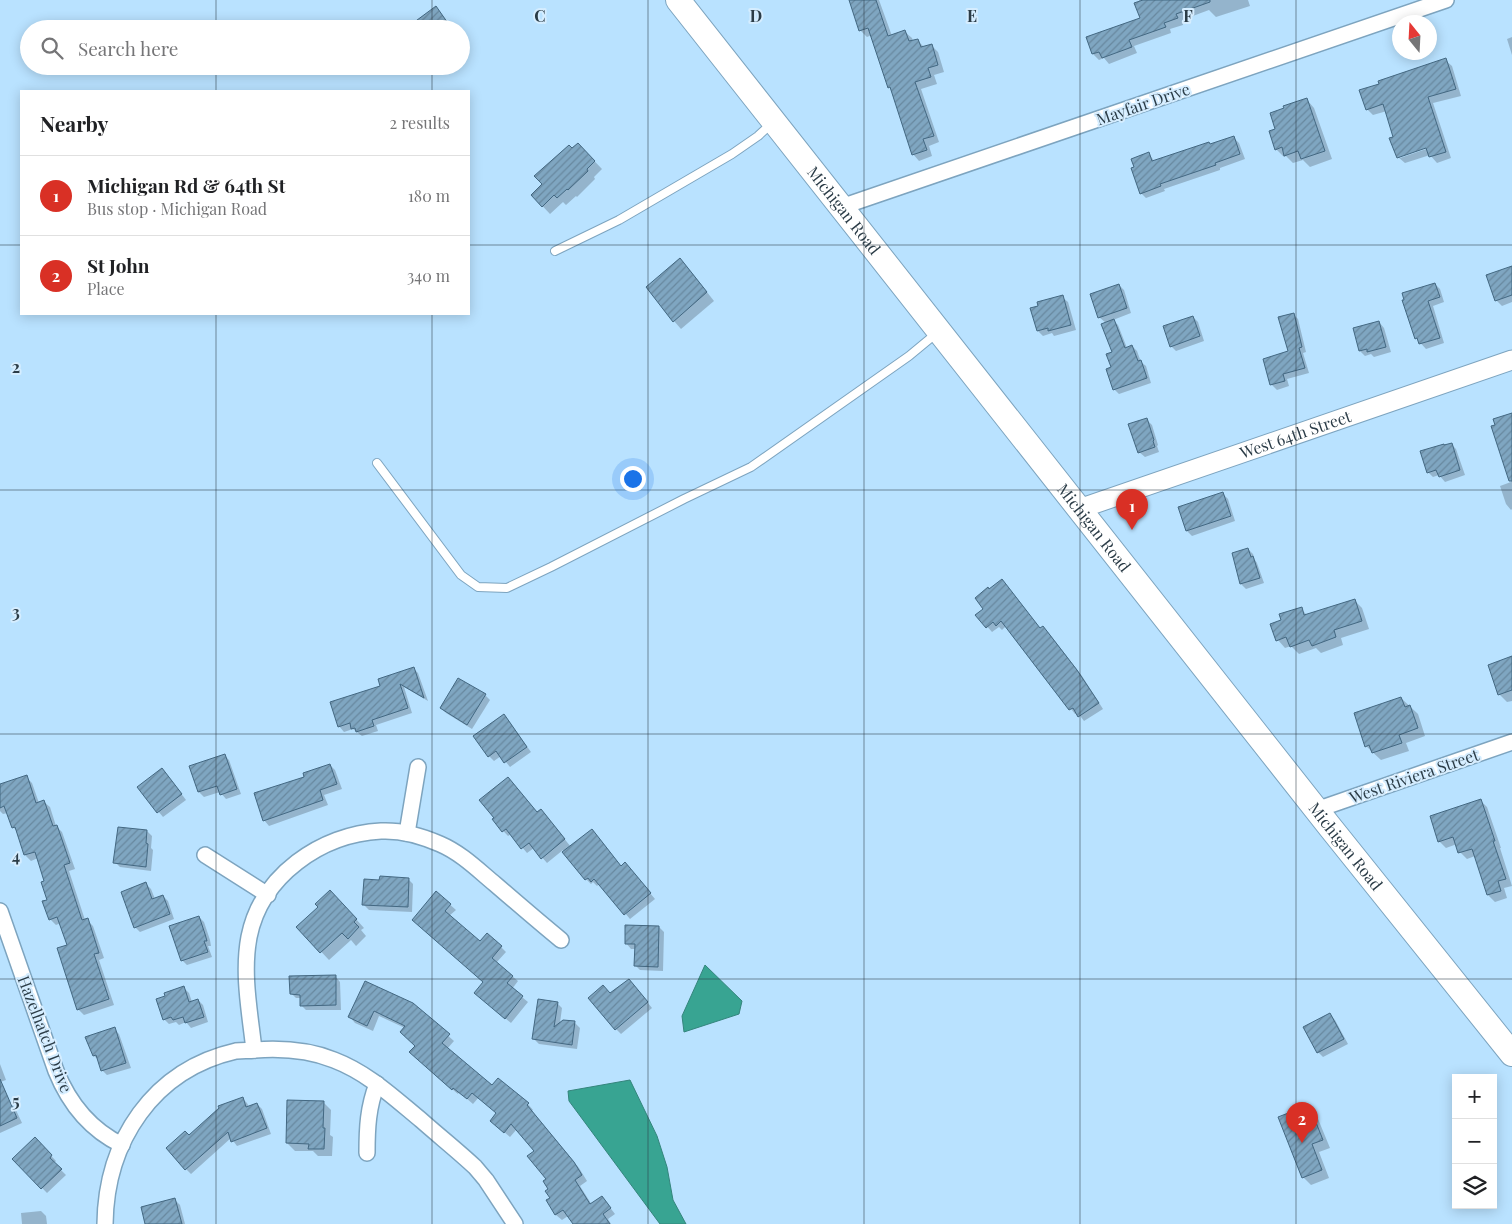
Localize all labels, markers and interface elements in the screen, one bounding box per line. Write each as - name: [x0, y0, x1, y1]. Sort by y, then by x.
- text: C: [534, 5, 546, 26]
- text: D: [750, 5, 762, 26]
- text: E: [967, 5, 977, 26]
- text: F: [1183, 5, 1193, 26]
- north arrow: [1392, 15, 1437, 60]
- search box: [20, 20, 470, 75]
- icon: search: [38, 34, 66, 62]
- text: Search here: [78, 35, 178, 61]
- street label: Mayfair Drive: [1093, 78, 1192, 129]
- text: Nearby: [40, 109, 109, 137]
- text: 2 results: [390, 112, 450, 133]
- street label: Michigan Road: [803, 162, 886, 259]
- text: Michigan Rd & 64th St: [87, 172, 285, 198]
- text: 1: [53, 185, 59, 206]
- text: 180 m: [408, 185, 450, 206]
- text: Bus stop · Michigan Road: [87, 198, 267, 219]
- text: St John: [87, 252, 149, 278]
- text: 2: [52, 265, 60, 286]
- text: 340 m: [407, 265, 450, 286]
- text: Place: [87, 278, 125, 299]
- text: 2: [12, 356, 20, 377]
- street label: West 64th Street: [1236, 405, 1354, 463]
- your location: [620, 466, 646, 492]
- street label: Michigan Road: [1053, 479, 1136, 576]
- pin: 1: [1116, 489, 1148, 530]
- text: 3: [12, 601, 20, 622]
- street label: West Riviera Street: [1345, 743, 1482, 808]
- street label: Michigan Road: [1305, 798, 1388, 894]
- text: 4: [12, 845, 20, 866]
- street label: Hazelhatch Drive: [14, 972, 77, 1095]
- map controls: [1452, 1074, 1497, 1209]
- button: +: [1452, 1074, 1497, 1119]
- text: 5: [12, 1090, 20, 1111]
- pin: 2: [1286, 1102, 1318, 1143]
- button: −: [1452, 1119, 1497, 1164]
- button: layers: [1452, 1164, 1497, 1209]

